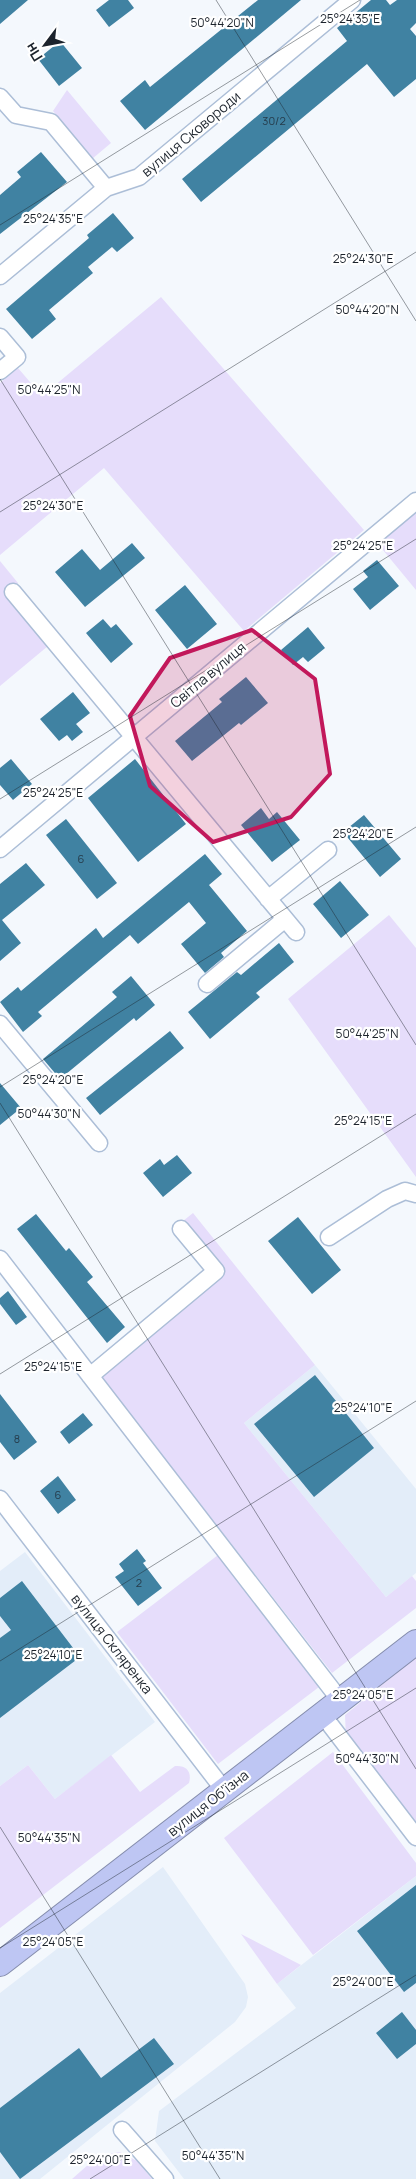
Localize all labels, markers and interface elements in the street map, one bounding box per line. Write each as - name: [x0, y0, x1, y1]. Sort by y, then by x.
- text: 25°24'35"E: [320, 10, 380, 27]
- text: 50°44'20"N: [190, 14, 254, 31]
- north arrow: [20, 20, 70, 70]
- text: Пн: [20, 39, 47, 65]
- street label: вулиця Сковороди: [137, 87, 244, 181]
- house number: 30/2: [262, 113, 286, 128]
- text: 25°24'35"E: [23, 210, 83, 227]
- text: 25°24'30"E: [333, 250, 393, 267]
- text: 50°44'20"N: [335, 301, 399, 318]
- text: 50°44'25"N: [18, 381, 80, 398]
- text: 25°24'30"E: [23, 497, 83, 514]
- text: 25°24'25"E: [333, 537, 393, 554]
- street label: Світла вулиця: [166, 637, 250, 712]
- text: 25°24'25"E: [23, 784, 83, 801]
- text: 25°24'20"E: [333, 825, 394, 842]
- house number: 6: [78, 851, 85, 866]
- text: 50°44'25"N: [336, 1025, 398, 1042]
- text: 25°24'20"E: [23, 1071, 84, 1088]
- text: 50°44'30"N: [18, 1105, 81, 1122]
- text: 25°24'15"E: [334, 1112, 392, 1129]
- text: 25°24'15"E: [24, 1358, 82, 1375]
- text: 25°24'10"E: [334, 1399, 392, 1416]
- house number: 8: [14, 1431, 20, 1446]
- house number: 6: [55, 1487, 62, 1502]
- house number: 2: [136, 1575, 142, 1590]
- street label: вулиця Скляренка: [67, 1590, 157, 1698]
- text: 25°24'10"E: [24, 1646, 82, 1663]
- text: 25°24'05"E: [333, 1686, 394, 1703]
- text: 50°44'30"N: [336, 1750, 399, 1767]
- street label: вулиця Об’їзна: [163, 1765, 252, 1840]
- text: 50°44'35"N: [18, 1829, 80, 1846]
- text: 25°24'05"E: [23, 1933, 84, 1950]
- text: 25°24'00"E: [332, 1973, 394, 1990]
- text: 50°44'35"N: [182, 2147, 244, 2164]
- text: 25°24'00"E: [69, 2151, 131, 2168]

